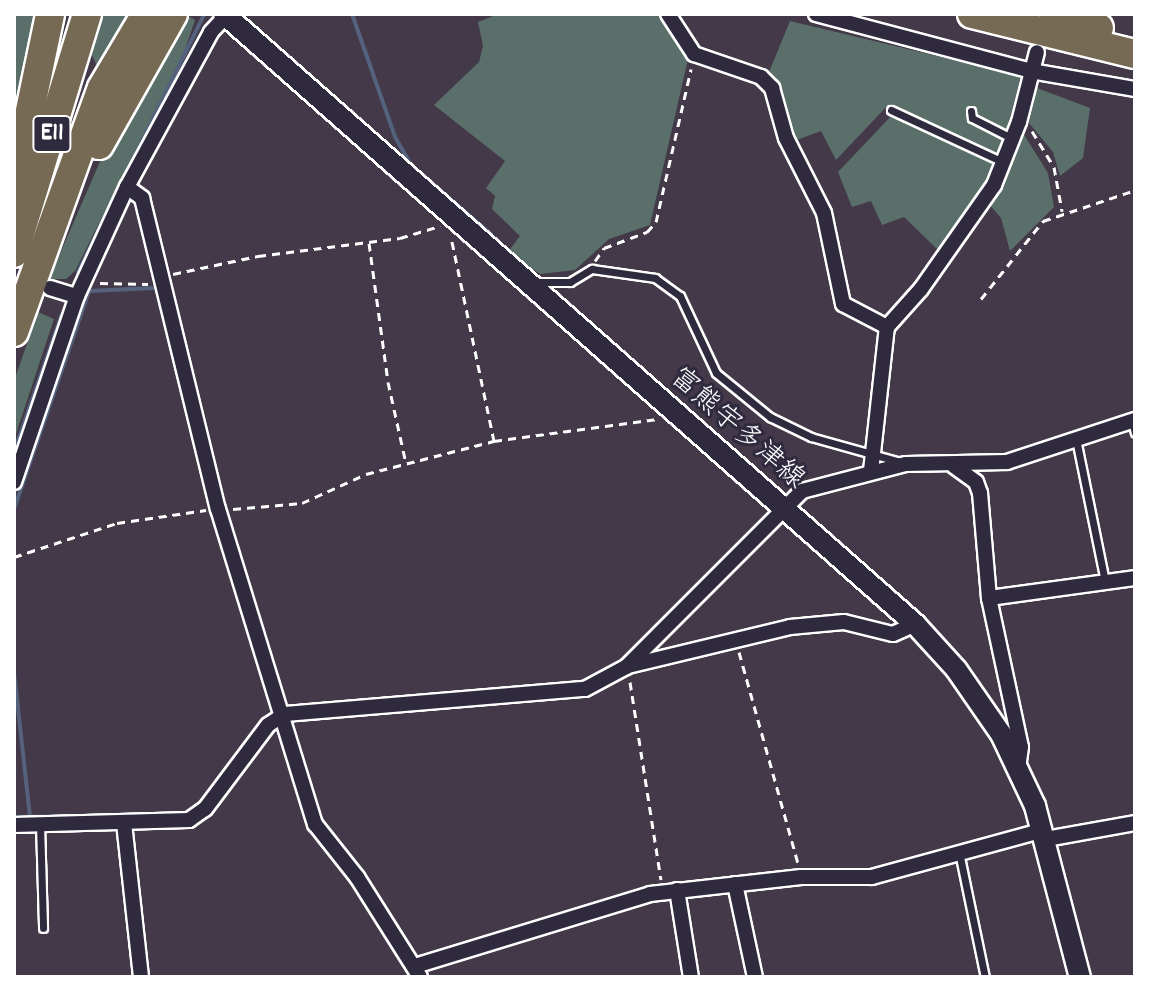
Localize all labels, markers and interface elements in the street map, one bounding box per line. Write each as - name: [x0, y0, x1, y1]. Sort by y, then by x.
- road number: E11: [32, 112, 72, 156]
- street label: 富熊宇多津線: [662, 362, 810, 498]

